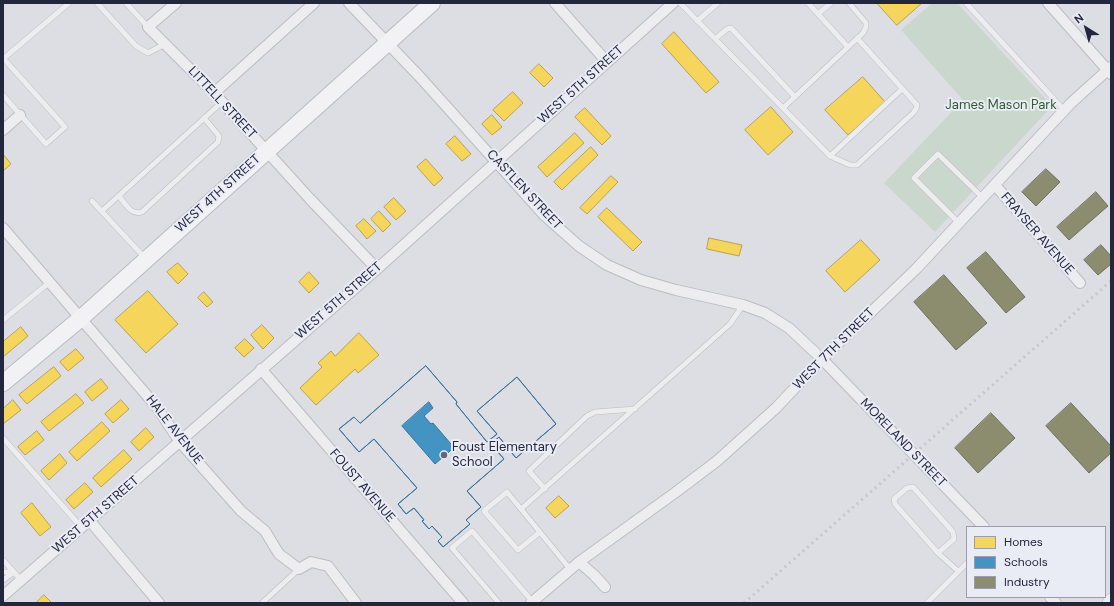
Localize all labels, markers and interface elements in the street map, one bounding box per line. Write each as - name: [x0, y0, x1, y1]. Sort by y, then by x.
- north arrow: [1066, 8, 1106, 48]
- text: N: [1071, 10, 1086, 26]
- street label: WEST 5TH STREET: [535, 43, 627, 127]
- street label: LITTELL STREET: [184, 64, 260, 142]
- park label: James Mason Park: [945, 98, 1057, 114]
- street label: CASTLEN STREET: [483, 147, 565, 233]
- street label: WEST 4TH STREET: [172, 152, 264, 236]
- street label: FRAYSER AVENUE: [997, 190, 1077, 278]
- street label: WEST 5TH STREET: [293, 259, 385, 343]
- street label: WEST 7TH STREET: [790, 305, 878, 393]
- street label: HALE AVENUE: [142, 392, 206, 468]
- street label: MORELAND STREET: [857, 395, 949, 491]
- place label: Foust Elementary School: [452, 440, 557, 471]
- street label: FOUST AVENUE: [326, 446, 398, 526]
- marker: Foust Elementary School: [439, 450, 449, 460]
- street label: WEST 5TH STREET: [50, 473, 142, 557]
- legend: [966, 526, 1106, 598]
- text: Homes: [1004, 534, 1043, 550]
- text: Schools: [1004, 554, 1048, 570]
- text: Industry: [1004, 574, 1050, 590]

